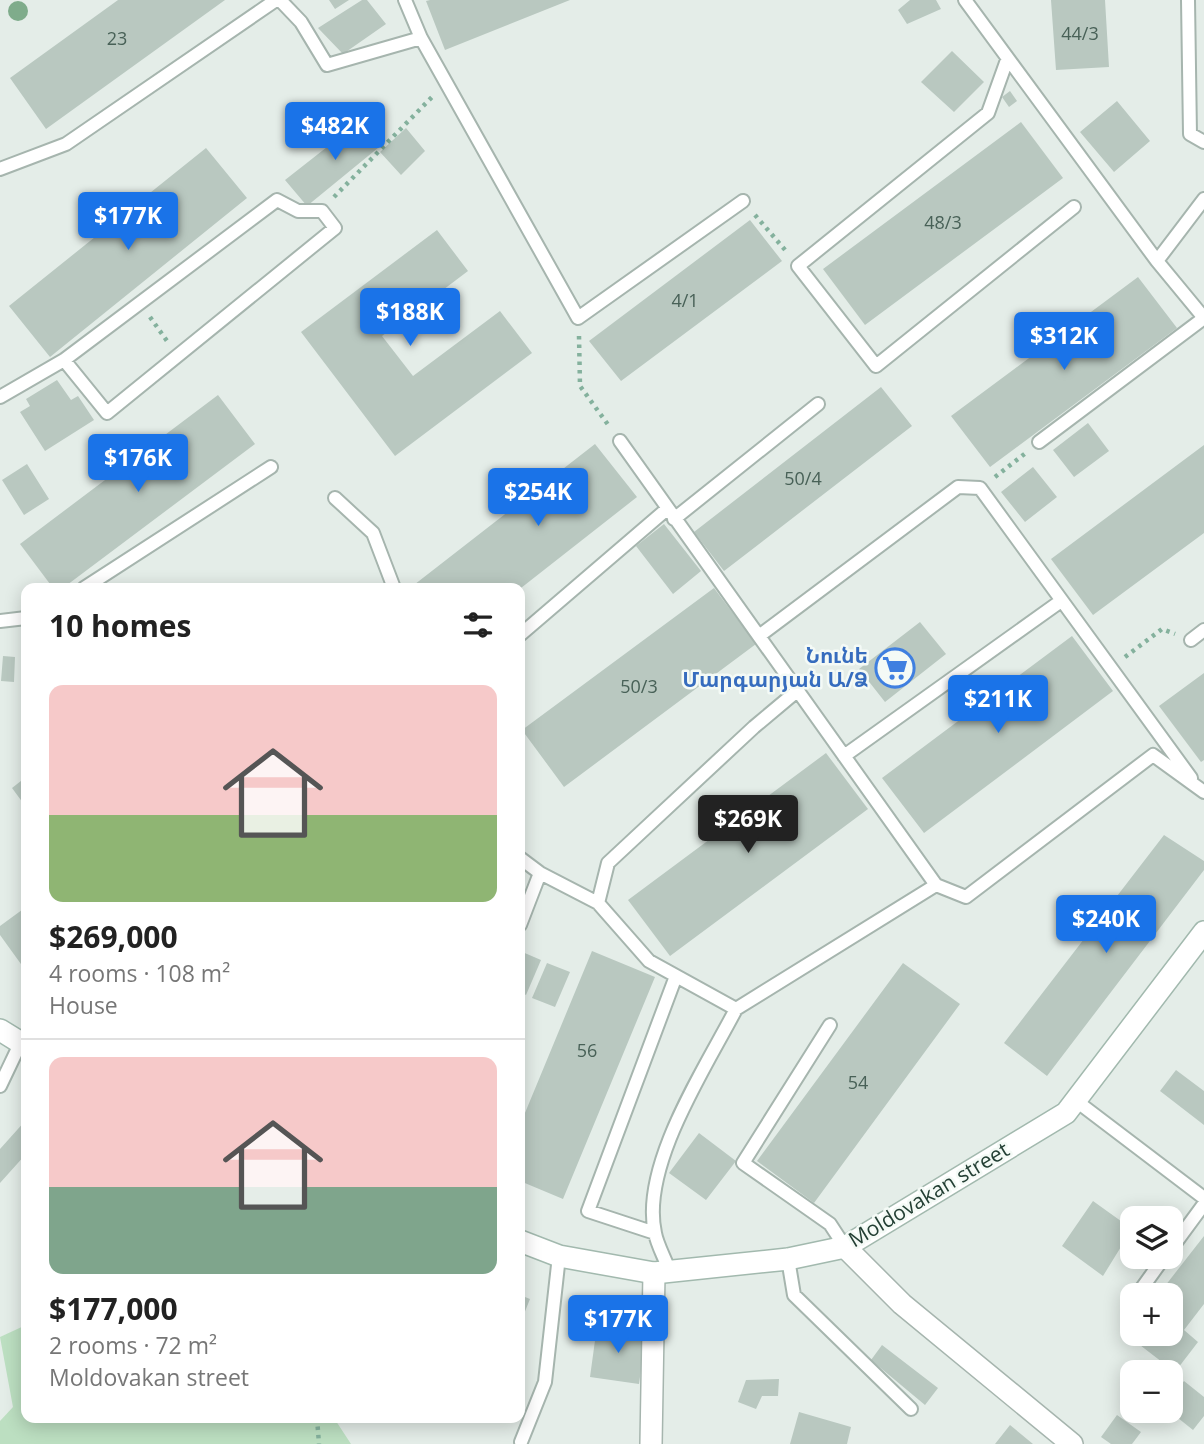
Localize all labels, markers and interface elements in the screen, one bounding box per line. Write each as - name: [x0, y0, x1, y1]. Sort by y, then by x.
- house number: 44/3: [1061, 21, 1099, 45]
- house number: 23: [107, 26, 127, 50]
- pin: $482K: [286, 102, 384, 162]
- text: $482K: [301, 109, 369, 141]
- pin: $177K: [79, 192, 177, 252]
- text: $177K: [94, 199, 162, 231]
- house number: 48/3: [924, 210, 962, 234]
- pin: $188K: [361, 288, 459, 348]
- house number: 4/1: [671, 288, 699, 312]
- text: $188K: [376, 295, 444, 327]
- pin: $312K: [1015, 312, 1113, 372]
- text: $312K: [1030, 319, 1098, 351]
- pin: $176K: [89, 434, 187, 494]
- text: $176K: [104, 441, 172, 473]
- house number: 50/4: [784, 466, 822, 490]
- pin: $254K: [489, 468, 587, 528]
- text: $254K: [504, 475, 572, 507]
- text: 10 homes: [49, 605, 192, 646]
- icon: filters: [459, 606, 497, 644]
- place label: Նունե Մարգարյան Ա/Ձ: [682, 641, 868, 693]
- supermarket icon: Նունե Մարգարյան Ա/Ձ: [874, 647, 916, 689]
- house number: 50/3: [620, 674, 658, 698]
- pin: $211K: [949, 676, 1047, 735]
- text: $211K: [964, 682, 1032, 714]
- icon: home: [210, 730, 336, 856]
- pin: $269K: [699, 796, 797, 855]
- text: $269K: [714, 802, 782, 834]
- pin: $240K: [1057, 895, 1155, 955]
- text: $240K: [1072, 902, 1140, 934]
- text: $269,000: [49, 916, 178, 957]
- text: 4 rooms · 108 m²: [49, 957, 230, 989]
- text: House: [49, 989, 118, 1021]
- house number: 56: [577, 1038, 597, 1062]
- house number: 54: [848, 1070, 868, 1094]
- icon: home: [210, 1102, 336, 1228]
- street label: Moldovakan street: [843, 1135, 1014, 1253]
- map controls: [1120, 1206, 1183, 1423]
- button: layers: [1120, 1206, 1183, 1269]
- button: +: [1120, 1283, 1183, 1346]
- text: $177,000: [49, 1288, 178, 1329]
- pin: $177K: [569, 1296, 667, 1355]
- text: $177K: [584, 1302, 652, 1334]
- text: 2 rooms · 72 m²: [49, 1329, 217, 1361]
- button: −: [1120, 1360, 1183, 1423]
- text: Moldovakan street: [49, 1361, 249, 1393]

